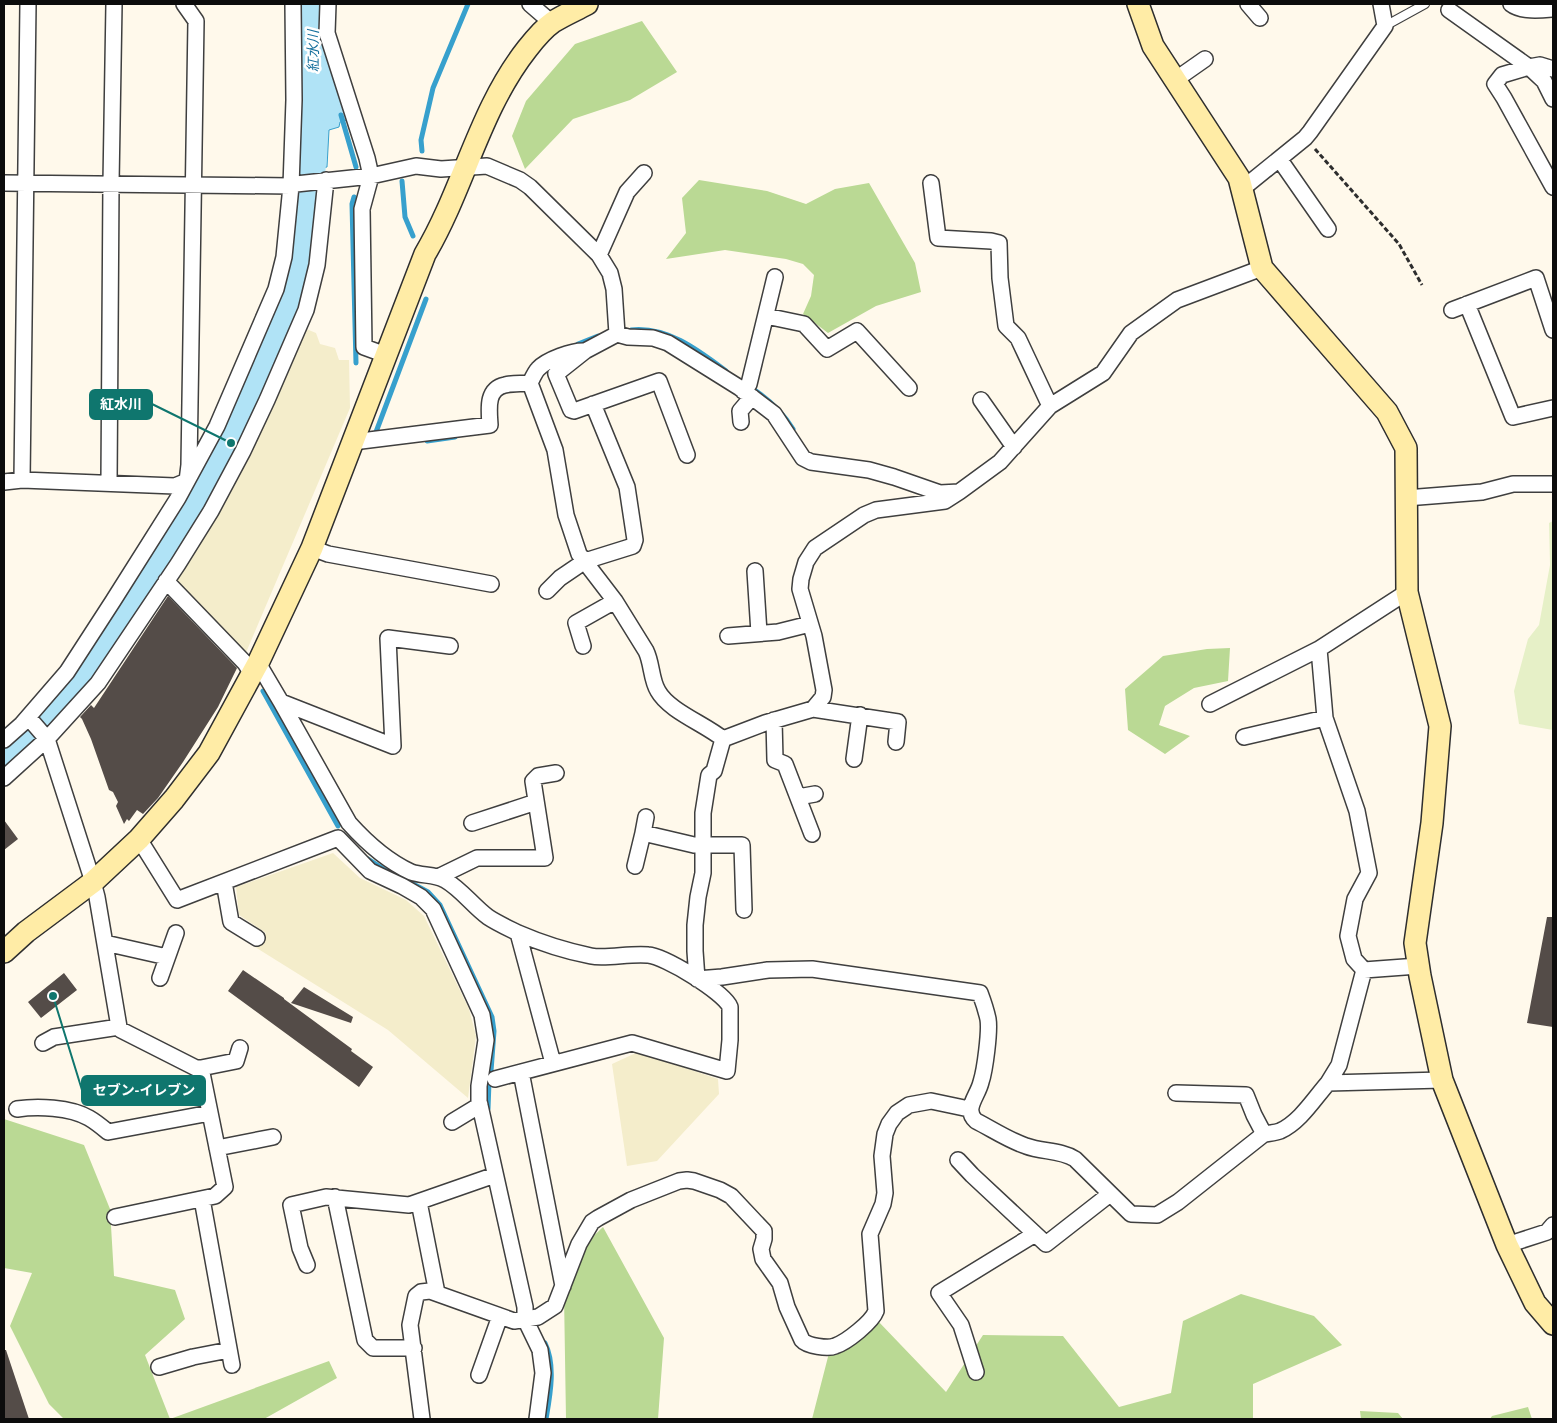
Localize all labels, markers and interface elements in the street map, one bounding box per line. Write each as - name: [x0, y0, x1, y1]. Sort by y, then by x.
- water label: 紅水川: [303, 28, 322, 72]
- callout: 紅水川: [90, 390, 152, 419]
- text: 紅水川: [100, 394, 142, 413]
- callout: セブン-イレブン: [82, 1076, 205, 1105]
- text: セブン-イレブン: [93, 1080, 195, 1099]

